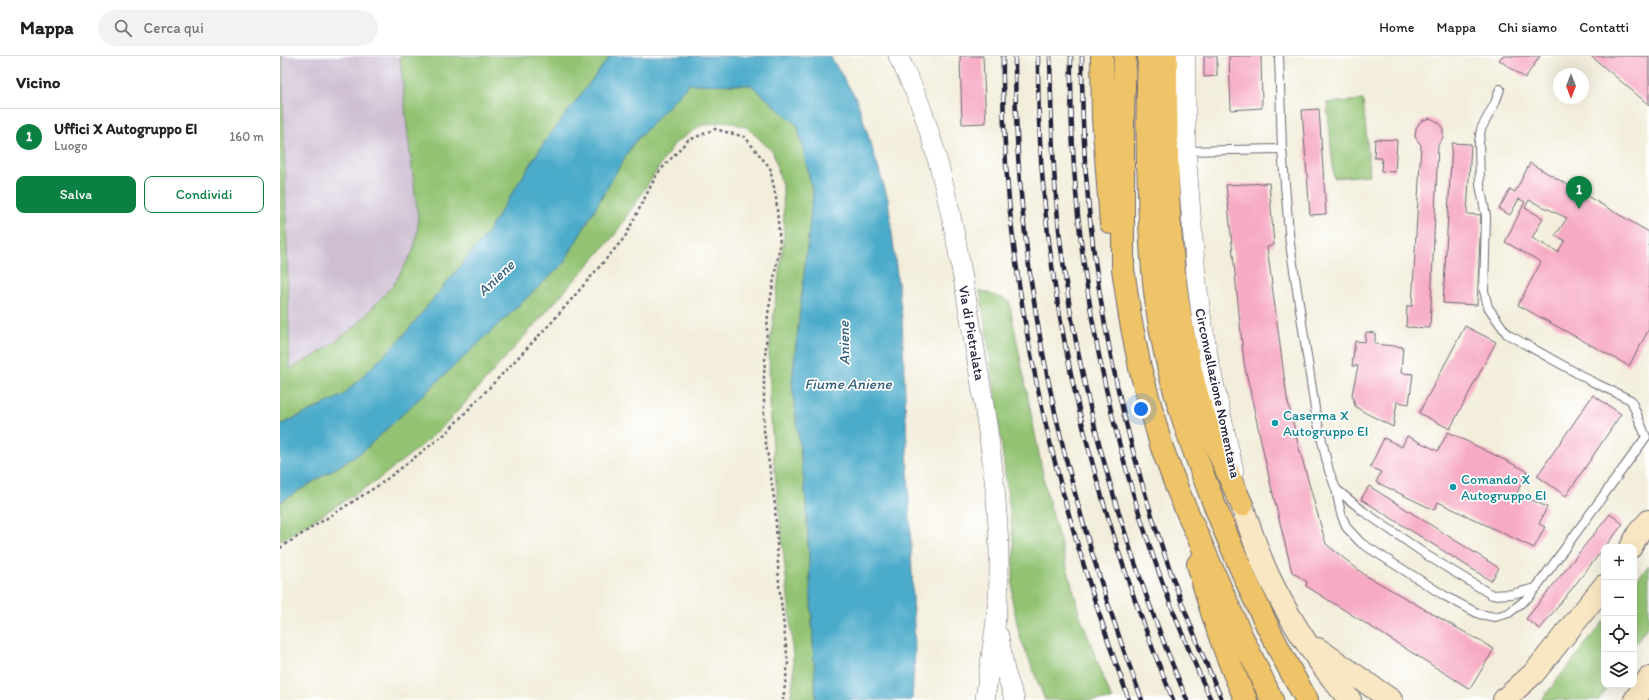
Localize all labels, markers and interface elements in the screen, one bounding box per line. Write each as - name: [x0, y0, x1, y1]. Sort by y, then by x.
- search box: [98, 10, 378, 46]
- text: Mappa: [20, 16, 74, 39]
- icon: search: [112, 17, 134, 39]
- text: Cerca qui: [144, 19, 204, 37]
- text: Home: [1379, 19, 1414, 36]
- text: Mappa: [1436, 19, 1476, 36]
- text: Chi siamo: [1498, 19, 1557, 36]
- text: Contatti: [1579, 19, 1629, 36]
- north arrow: [1553, 68, 1589, 104]
- text: Vicino: [16, 72, 60, 92]
- text: Uffici X Autogruppo EI: [54, 120, 197, 138]
- text: 1: [26, 129, 32, 144]
- text: 160 m: [229, 129, 264, 144]
- text: Luogo: [54, 138, 88, 153]
- button: Salva: [16, 176, 136, 213]
- button: Condividi: [144, 176, 264, 213]
- pin: 1: [1566, 176, 1592, 209]
- water label: Aniene: [474, 256, 519, 300]
- street label: Via di Pietralata: [955, 284, 988, 382]
- street label: Circonvallazione Nomentana: [1191, 307, 1244, 480]
- water label: Aniene: [835, 320, 853, 365]
- water label: Fiume Aniene: [804, 375, 892, 393]
- your location: [1131, 399, 1151, 419]
- place label: Caserma X Autogruppo EI: [1283, 407, 1368, 440]
- marker: Caserma X Autogruppo EI: [1270, 418, 1280, 428]
- place label: Comando X Autogruppo EI: [1461, 471, 1546, 504]
- marker: Comando X Autogruppo EI: [1448, 482, 1458, 492]
- map controls: [1601, 544, 1637, 688]
- button: +: [1601, 544, 1637, 580]
- button: −: [1601, 580, 1637, 616]
- button: locate: [1601, 616, 1637, 652]
- button: layers: [1601, 652, 1637, 688]

